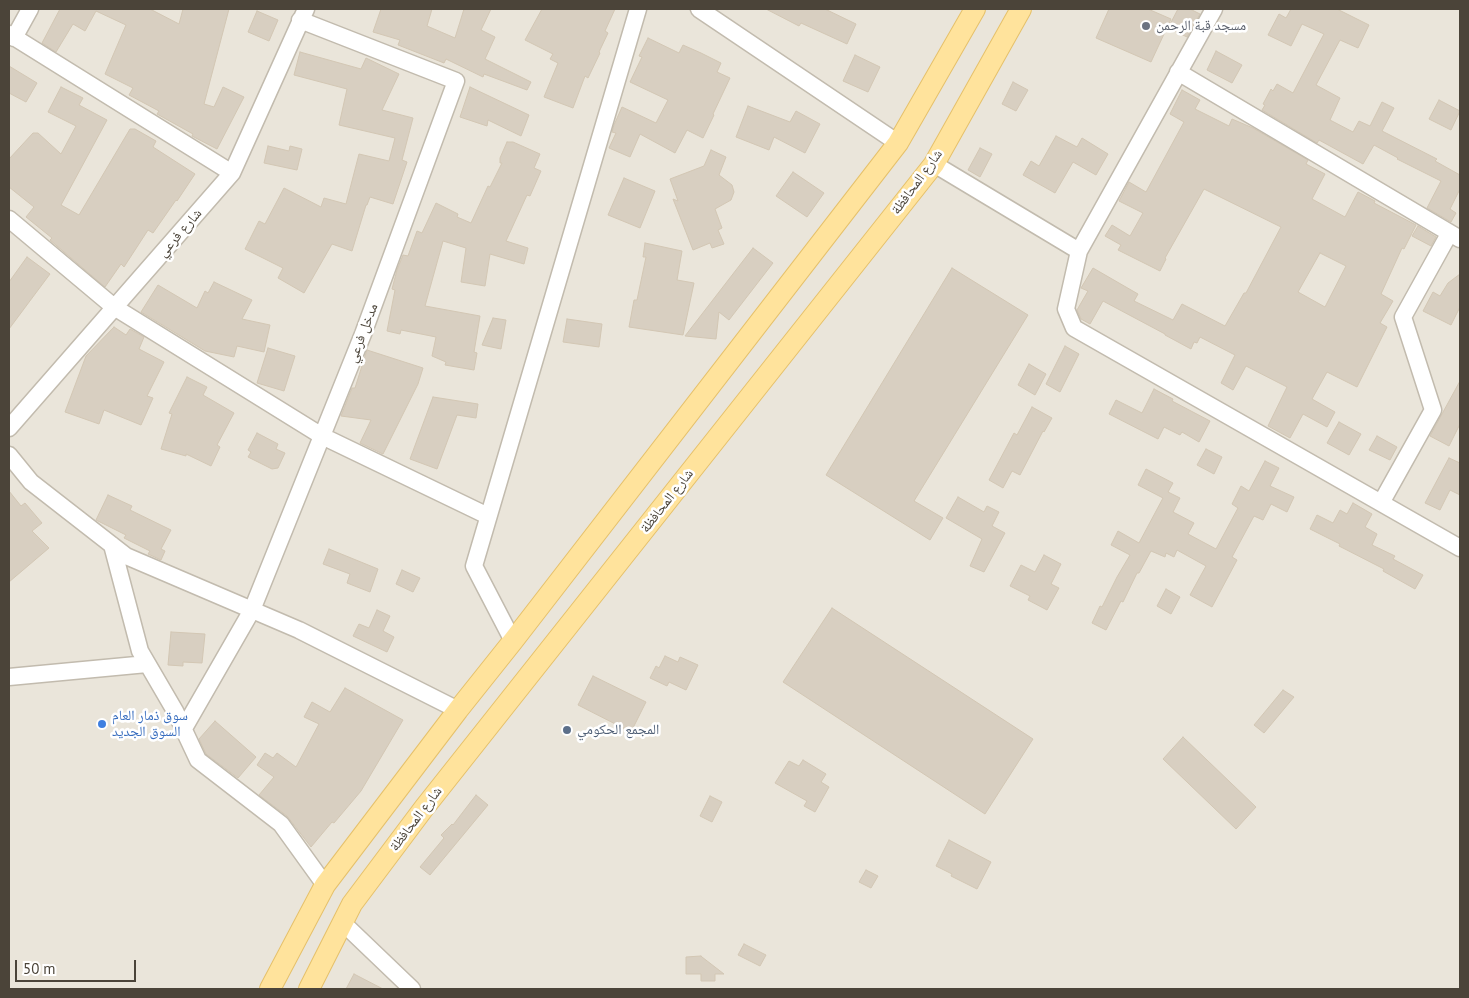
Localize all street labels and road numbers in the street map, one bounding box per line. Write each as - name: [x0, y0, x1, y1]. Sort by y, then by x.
- street label: شارع المحافظة: [888, 146, 946, 218]
- street label: شارع فرعي: [154, 205, 206, 261]
- street label: مدخل فرعي: [344, 301, 382, 365]
- street label: شارع المحافظة: [637, 466, 697, 536]
- street label: شارع المحافظة: [386, 783, 446, 855]

